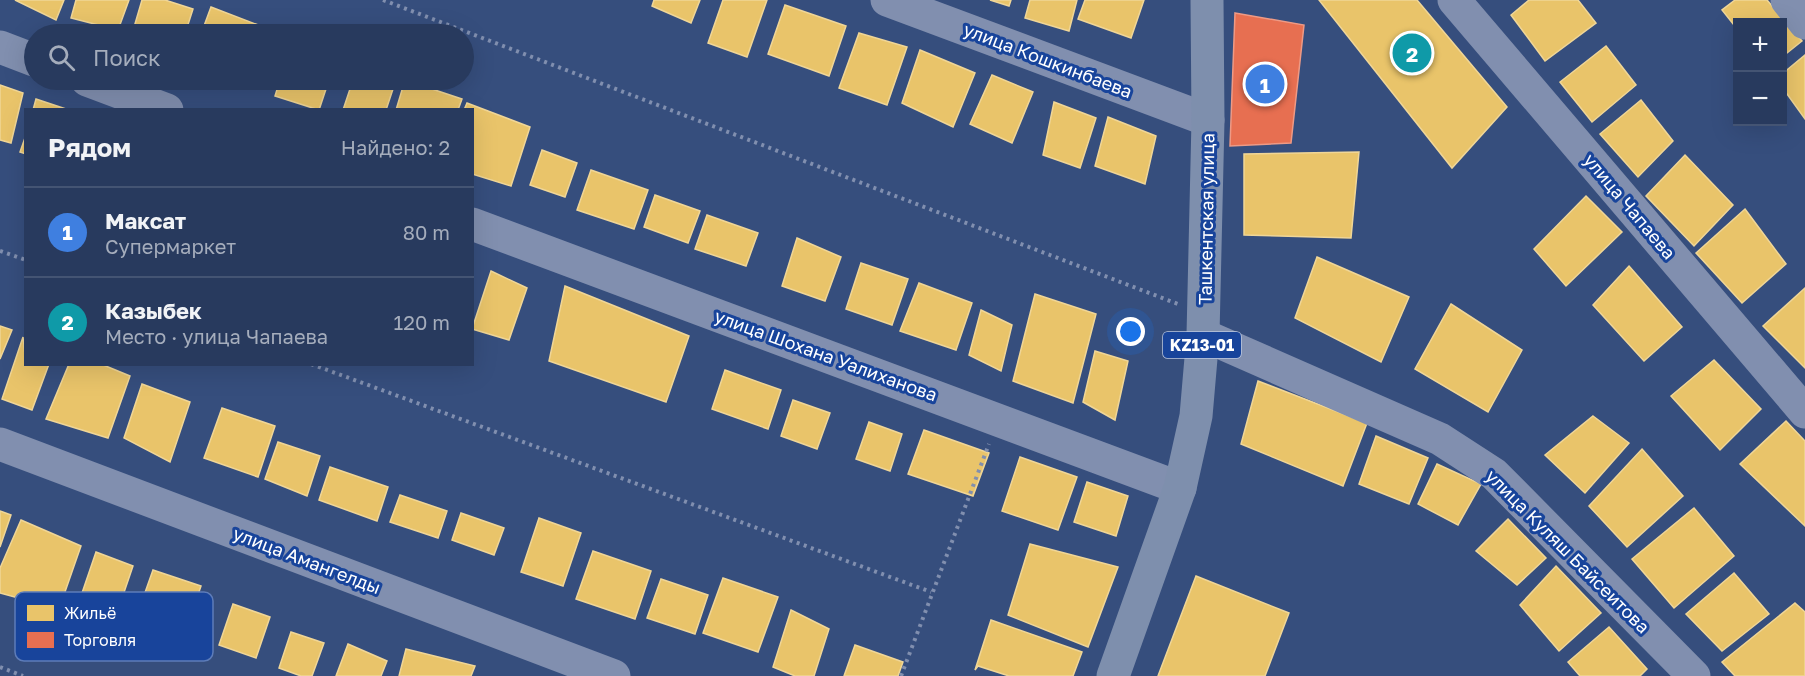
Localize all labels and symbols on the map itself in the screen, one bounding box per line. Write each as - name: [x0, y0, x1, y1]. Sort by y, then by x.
- street label: улица Кошкинбаева: [961, 18, 1135, 102]
- pin: 2: [1392, 31, 1432, 76]
- pin: 1: [1246, 62, 1284, 106]
- street label: Ташкентская улица: [1194, 133, 1218, 305]
- street label: улица Чапаева: [1579, 149, 1681, 263]
- street label: улица Шохана Уалиханова: [712, 304, 940, 406]
- your location: [1116, 317, 1145, 346]
- road number: KZ13-01: [1163, 332, 1241, 358]
- street label: улица Куляш Байсеитова: [1481, 464, 1655, 638]
- street label: улица Амангелды: [230, 522, 384, 598]
- legend: [15, 592, 213, 661]
- text: Жильё: [64, 603, 116, 623]
- text: Торговля: [64, 630, 136, 650]

